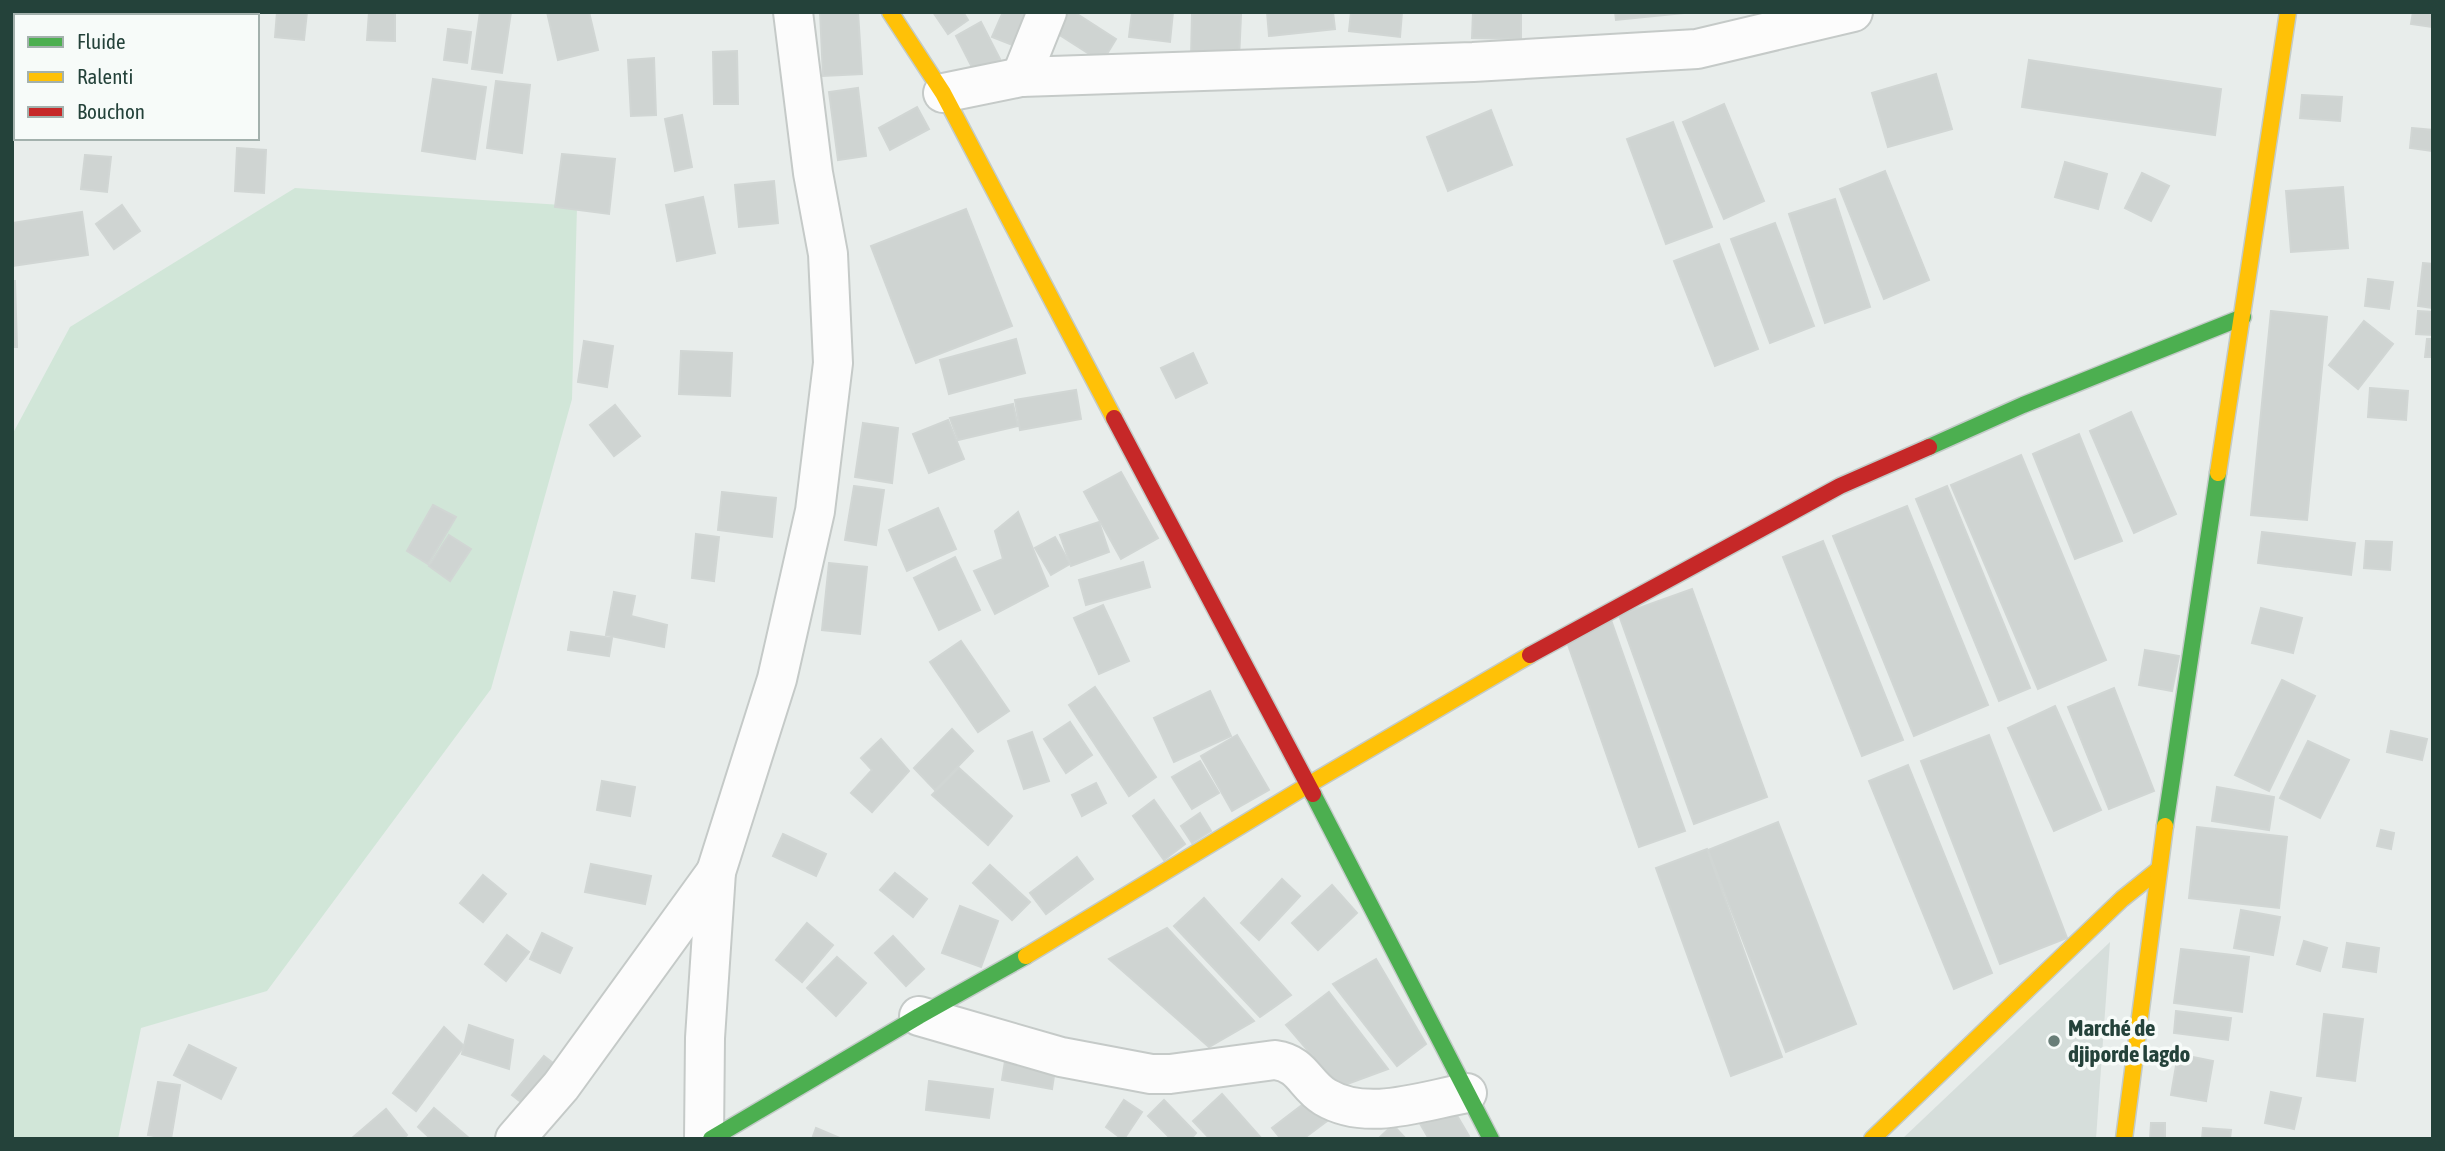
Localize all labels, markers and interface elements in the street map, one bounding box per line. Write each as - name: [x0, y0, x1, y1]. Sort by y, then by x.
- legend: [14, 14, 259, 140]
- text: Fluide: [77, 29, 126, 53]
- text: Ralenti: [77, 64, 133, 88]
- text: Bouchon: [77, 99, 145, 123]
- place label: Marché de djiporde lagdo: [2068, 1015, 2191, 1067]
- marker: Marché de djiporde lagdo: [2046, 1033, 2062, 1049]

